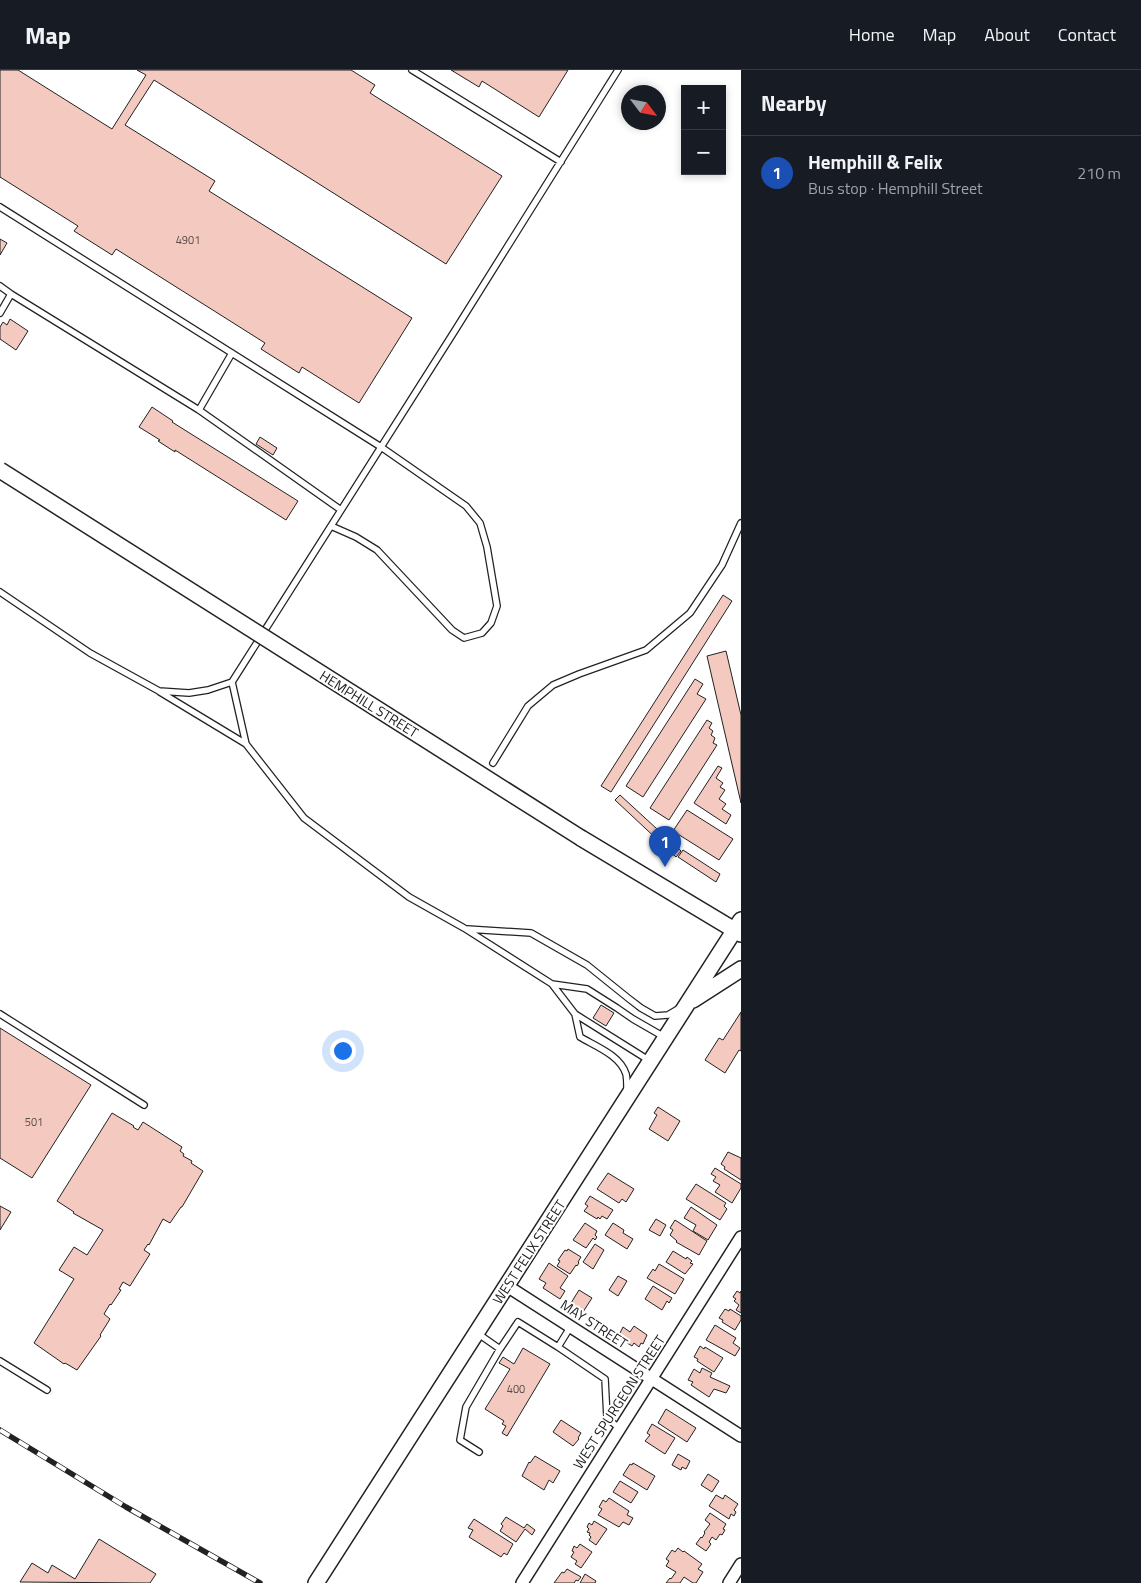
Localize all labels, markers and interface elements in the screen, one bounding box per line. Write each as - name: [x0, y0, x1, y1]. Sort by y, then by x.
- text: Map: [25, 17, 71, 53]
- text: Home: [849, 21, 895, 48]
- text: Map: [923, 21, 956, 48]
- text: About: [984, 21, 1030, 48]
- text: Contact: [1058, 21, 1116, 48]
- north arrow: [621, 85, 666, 130]
- map controls: [681, 85, 726, 175]
- button: +: [681, 85, 726, 130]
- text: Nearby: [761, 87, 826, 119]
- button: −: [681, 130, 726, 175]
- text: Hemphill & Felix: [808, 147, 943, 176]
- text: 1: [773, 161, 781, 185]
- text: 210 m: [1077, 161, 1121, 185]
- text: Bus stop · Hemphill Street: [808, 176, 983, 200]
- house number: 4901: [176, 232, 200, 248]
- street label: HEMPHILL STREET: [316, 665, 423, 743]
- pin: 1: [649, 826, 681, 867]
- your location: [330, 1038, 356, 1064]
- house number: 501: [25, 1114, 43, 1130]
- street label: WEST FELIX STREET: [487, 1195, 571, 1308]
- street label: MAY STREET: [556, 1294, 633, 1354]
- street label: WEST SPURGEON STREET: [567, 1330, 670, 1473]
- house number: 400: [507, 1381, 525, 1397]

